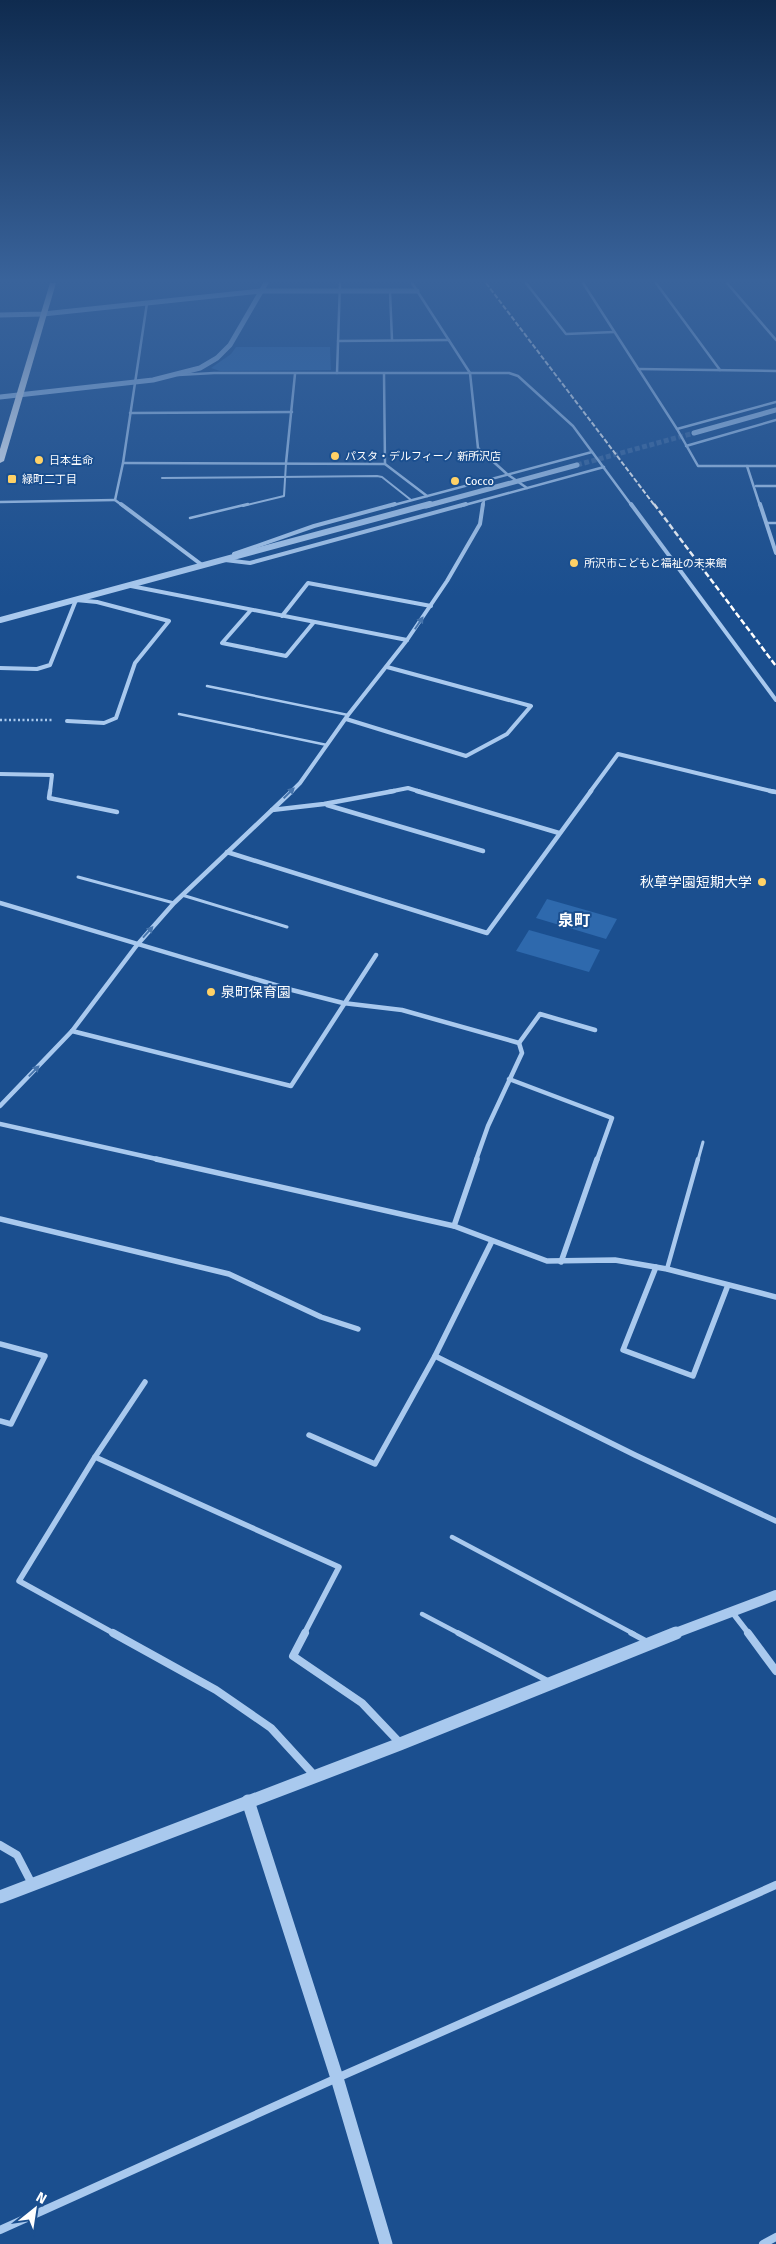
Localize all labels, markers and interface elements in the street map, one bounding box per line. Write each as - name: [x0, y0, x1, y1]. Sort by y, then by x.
- marker: パスタ・デルフィーノ 新所沢店: [329, 450, 341, 462]
- place label: パスタ・デルフィーノ 新所沢店: [345, 450, 501, 463]
- marker: 日本生命: [33, 454, 45, 466]
- place label: 日本生命: [49, 454, 93, 467]
- marker: 緑町二丁目: [6, 473, 18, 485]
- place label: 緑町二丁目: [22, 473, 77, 486]
- marker: Cocco: [449, 475, 461, 487]
- place label: Cocco: [465, 475, 494, 488]
- marker: 所沢市こどもと福祉の未来館: [568, 557, 580, 569]
- place label: 所沢市こどもと福祉の未来館: [584, 557, 727, 570]
- one-way arrow: [414, 616, 424, 630]
- one-way arrow: [283, 787, 295, 799]
- place label: 秋草学園短期大学: [640, 874, 752, 891]
- marker: 秋草学園短期大学: [756, 876, 768, 888]
- district label: 泉町: [558, 911, 590, 930]
- one-way arrow: [142, 926, 154, 938]
- place label: 泉町保育園: [221, 984, 291, 1001]
- marker: 泉町保育園: [205, 986, 217, 998]
- one-way arrow: [28, 1065, 40, 1077]
- north arrow: [10, 2184, 60, 2234]
- text: N: [33, 2188, 50, 2208]

